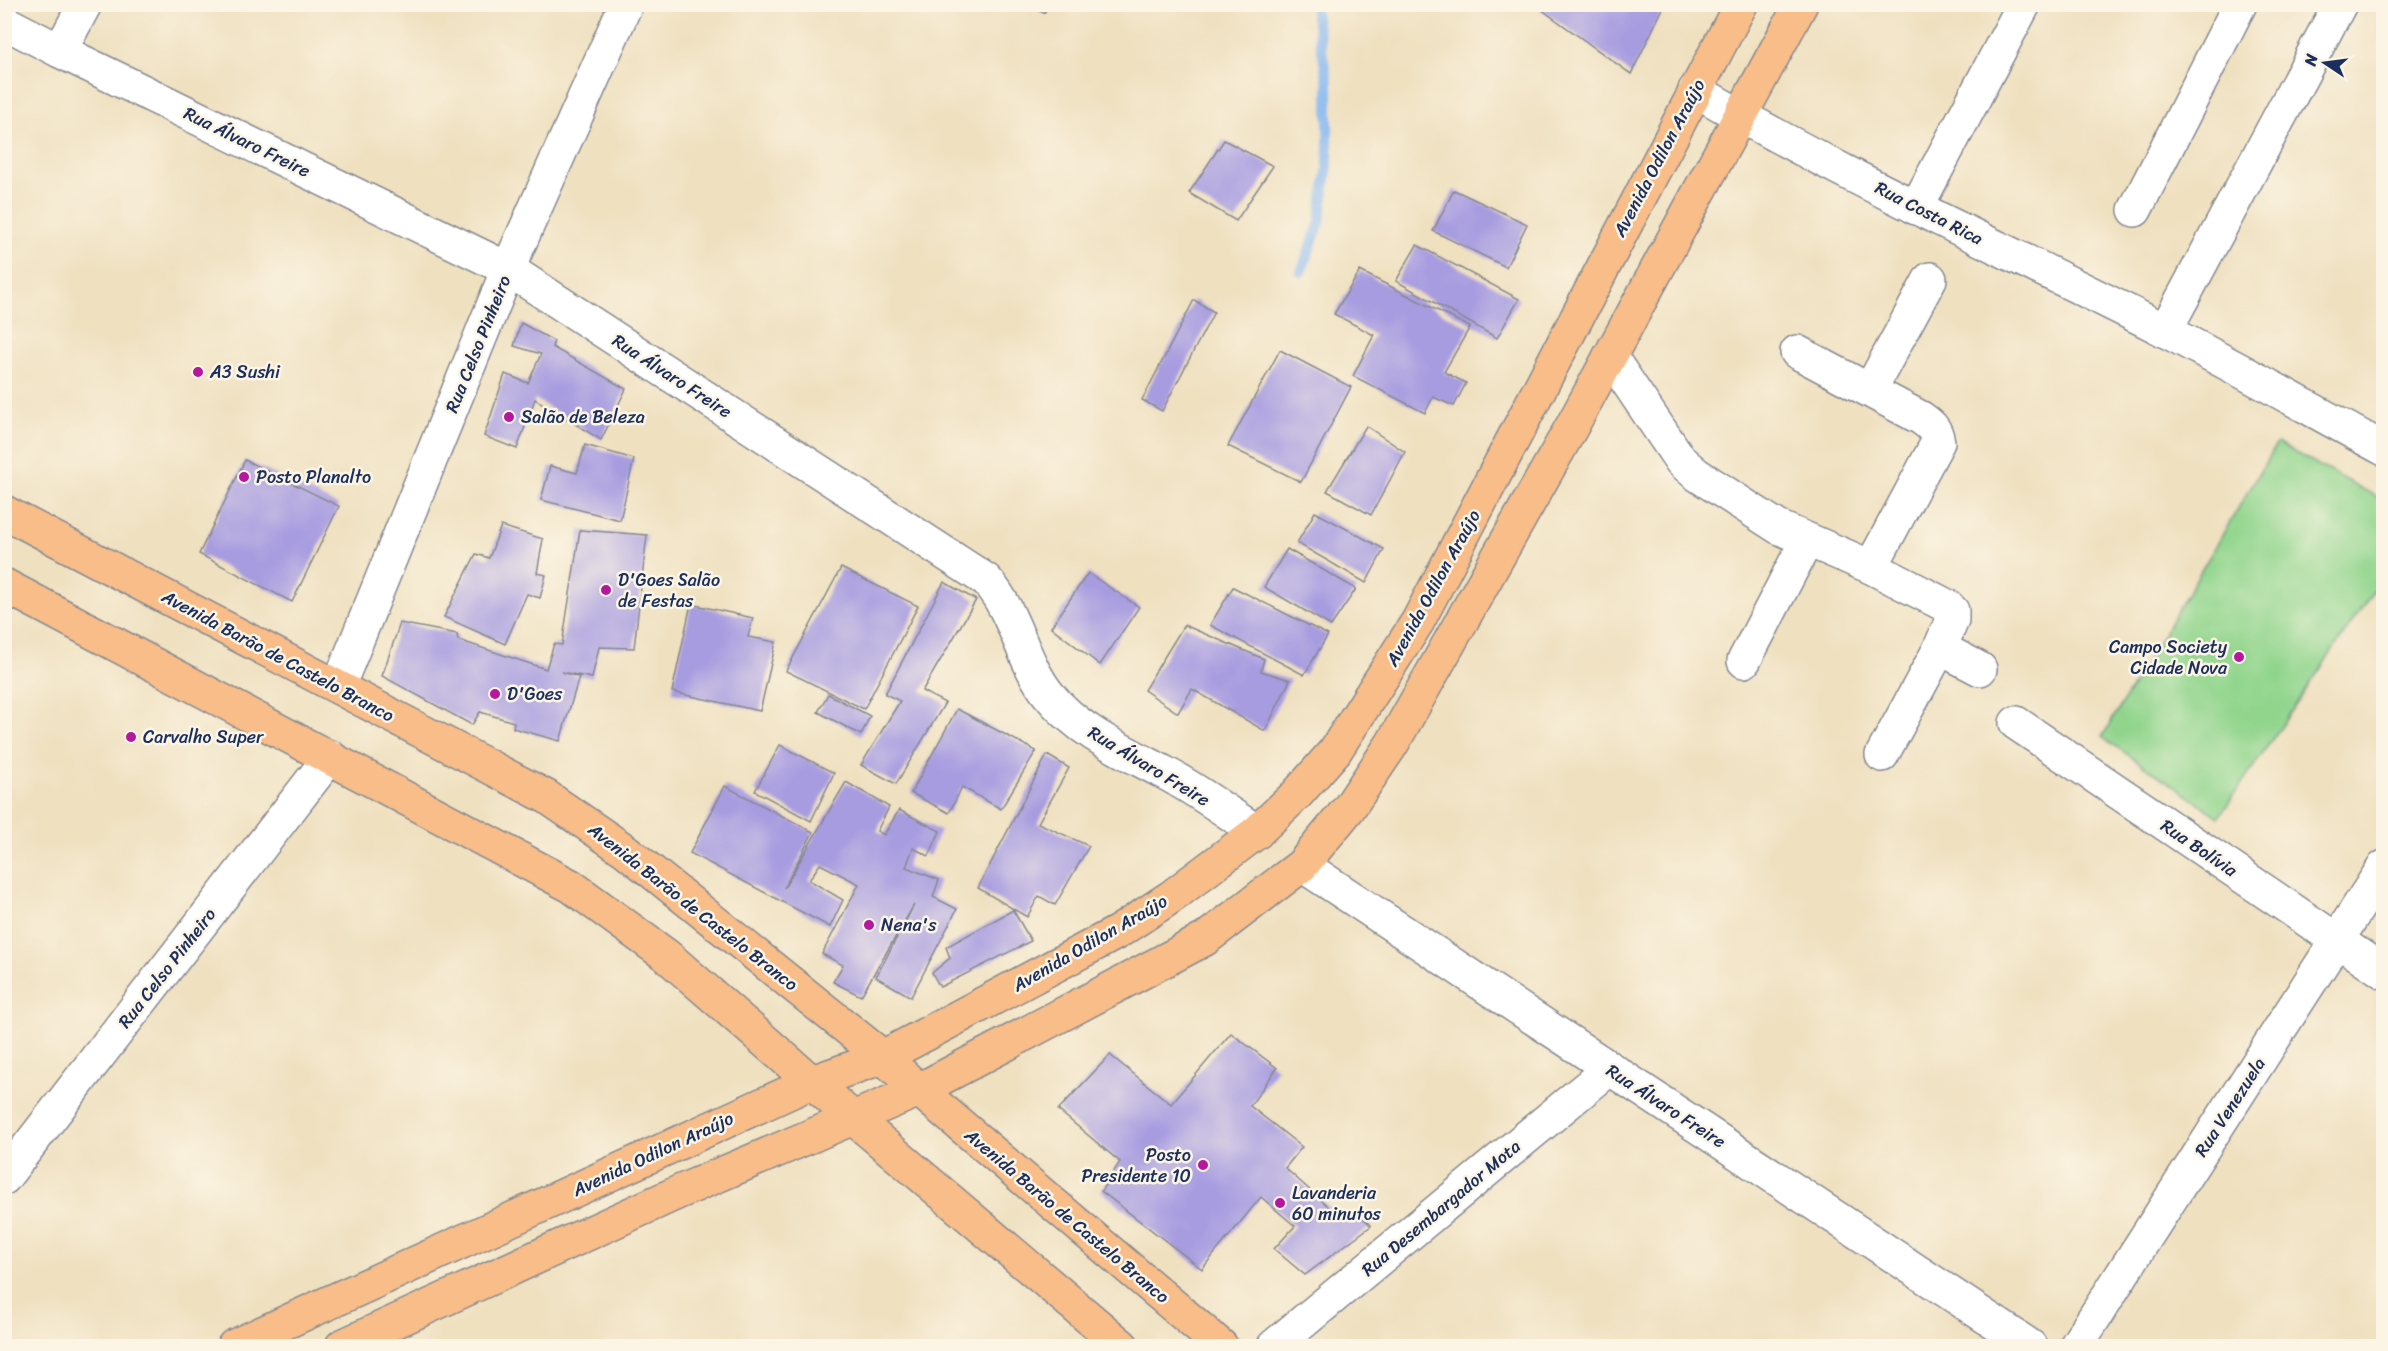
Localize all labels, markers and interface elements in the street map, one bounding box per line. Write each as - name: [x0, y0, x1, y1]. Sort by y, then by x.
- north arrow: [2295, 33, 2355, 93]
- text: N: [2295, 50, 2326, 69]
- street label: Avenida Odilon Araújo: [1603, 73, 1714, 244]
- street label: Rua Álvaro Freire: [178, 97, 316, 187]
- street label: Rua Costa Rica: [1869, 172, 1989, 254]
- street label: Rua Celso Pinheiro: [436, 270, 520, 418]
- street label: Rua Álvaro Freire: [605, 325, 739, 427]
- place label: A3 Sushi: [209, 356, 281, 388]
- marker: A3 Sushi: [191, 365, 205, 379]
- place label: Salão de Beleza: [521, 401, 645, 433]
- marker: Salão de Beleza: [502, 410, 516, 424]
- place label: Posto Planalto: [256, 461, 371, 493]
- marker: Posto Planalto: [237, 470, 251, 484]
- street label: Avenida Odilon Araújo: [1376, 504, 1489, 673]
- place label: D'Goes Salão de Festas: [618, 564, 720, 617]
- street label: Avenida Barão de Castelo Branco: [155, 580, 400, 731]
- marker: D'Goes Salão de Festas: [599, 583, 613, 597]
- place label: Campo Society Cidade Nova: [2109, 631, 2228, 684]
- marker: Campo Society Cidade Nova: [2232, 650, 2246, 664]
- place label: D'Goes: [507, 678, 563, 710]
- marker: D'Goes: [488, 687, 502, 701]
- street label: Rua Álvaro Freire: [1082, 717, 1216, 815]
- place label: Carvalho Super: [143, 721, 265, 753]
- marker: Carvalho Super: [124, 730, 138, 744]
- street label: Rua Bolívia: [2154, 810, 2245, 886]
- street label: Avenida Barão de Castelo Branco: [580, 814, 805, 1000]
- street label: Avenida Odilon Araújo: [1005, 885, 1174, 1001]
- street label: Rua Celso Pinheiro: [109, 901, 225, 1035]
- place label: Nena's: [881, 909, 937, 941]
- marker: Nena's: [862, 918, 876, 932]
- street label: Rua Venezuela: [2186, 1051, 2274, 1163]
- street label: Rua Álvaro Freire: [1599, 1055, 1733, 1157]
- street label: Avenida Odilon Araújo: [566, 1103, 739, 1206]
- street label: Avenida Barão de Castelo Branco: [956, 1120, 1177, 1312]
- street label: Rua Desembargador Mota: [1354, 1131, 1528, 1285]
- place label: Posto Presidente 10: [1081, 1139, 1191, 1192]
- marker: Posto Presidente 10: [1196, 1158, 1210, 1172]
- place label: Lavanderia 60 minutos: [1292, 1177, 1382, 1230]
- marker: Lavanderia 60 minutos: [1273, 1196, 1287, 1210]

